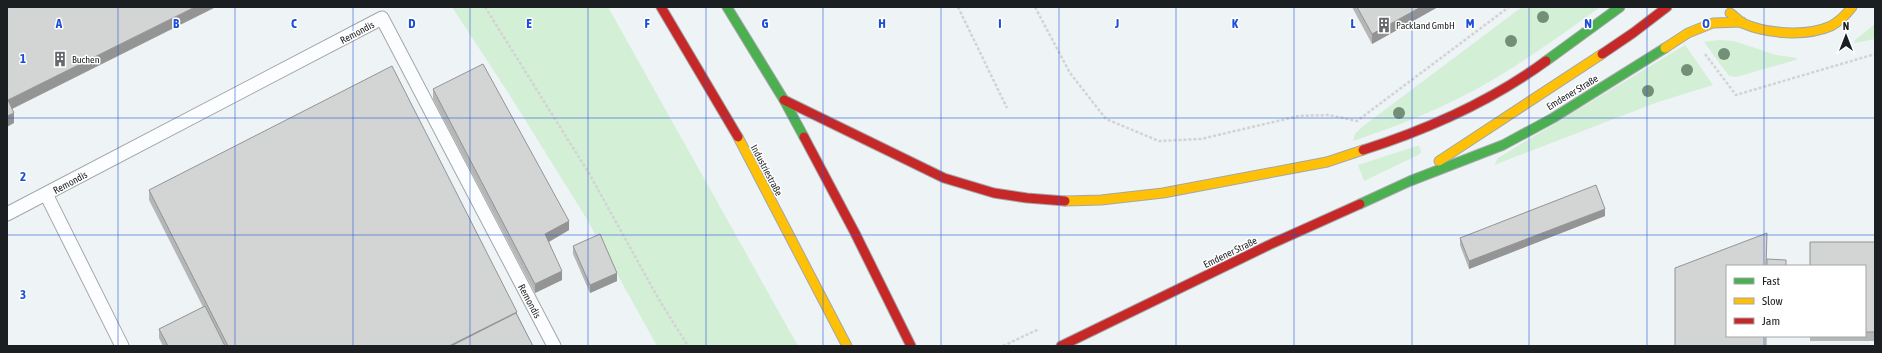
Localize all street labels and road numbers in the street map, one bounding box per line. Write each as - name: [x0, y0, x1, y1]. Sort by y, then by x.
- street label: Remondis: [338, 19, 376, 46]
- street label: Emdener Straße: [1544, 72, 1600, 112]
- street label: Industriestraße: [749, 143, 785, 198]
- street label: Remondis: [51, 169, 89, 196]
- street label: Emdener Straße: [1202, 235, 1259, 270]
- street label: Remondis: [516, 282, 543, 320]

